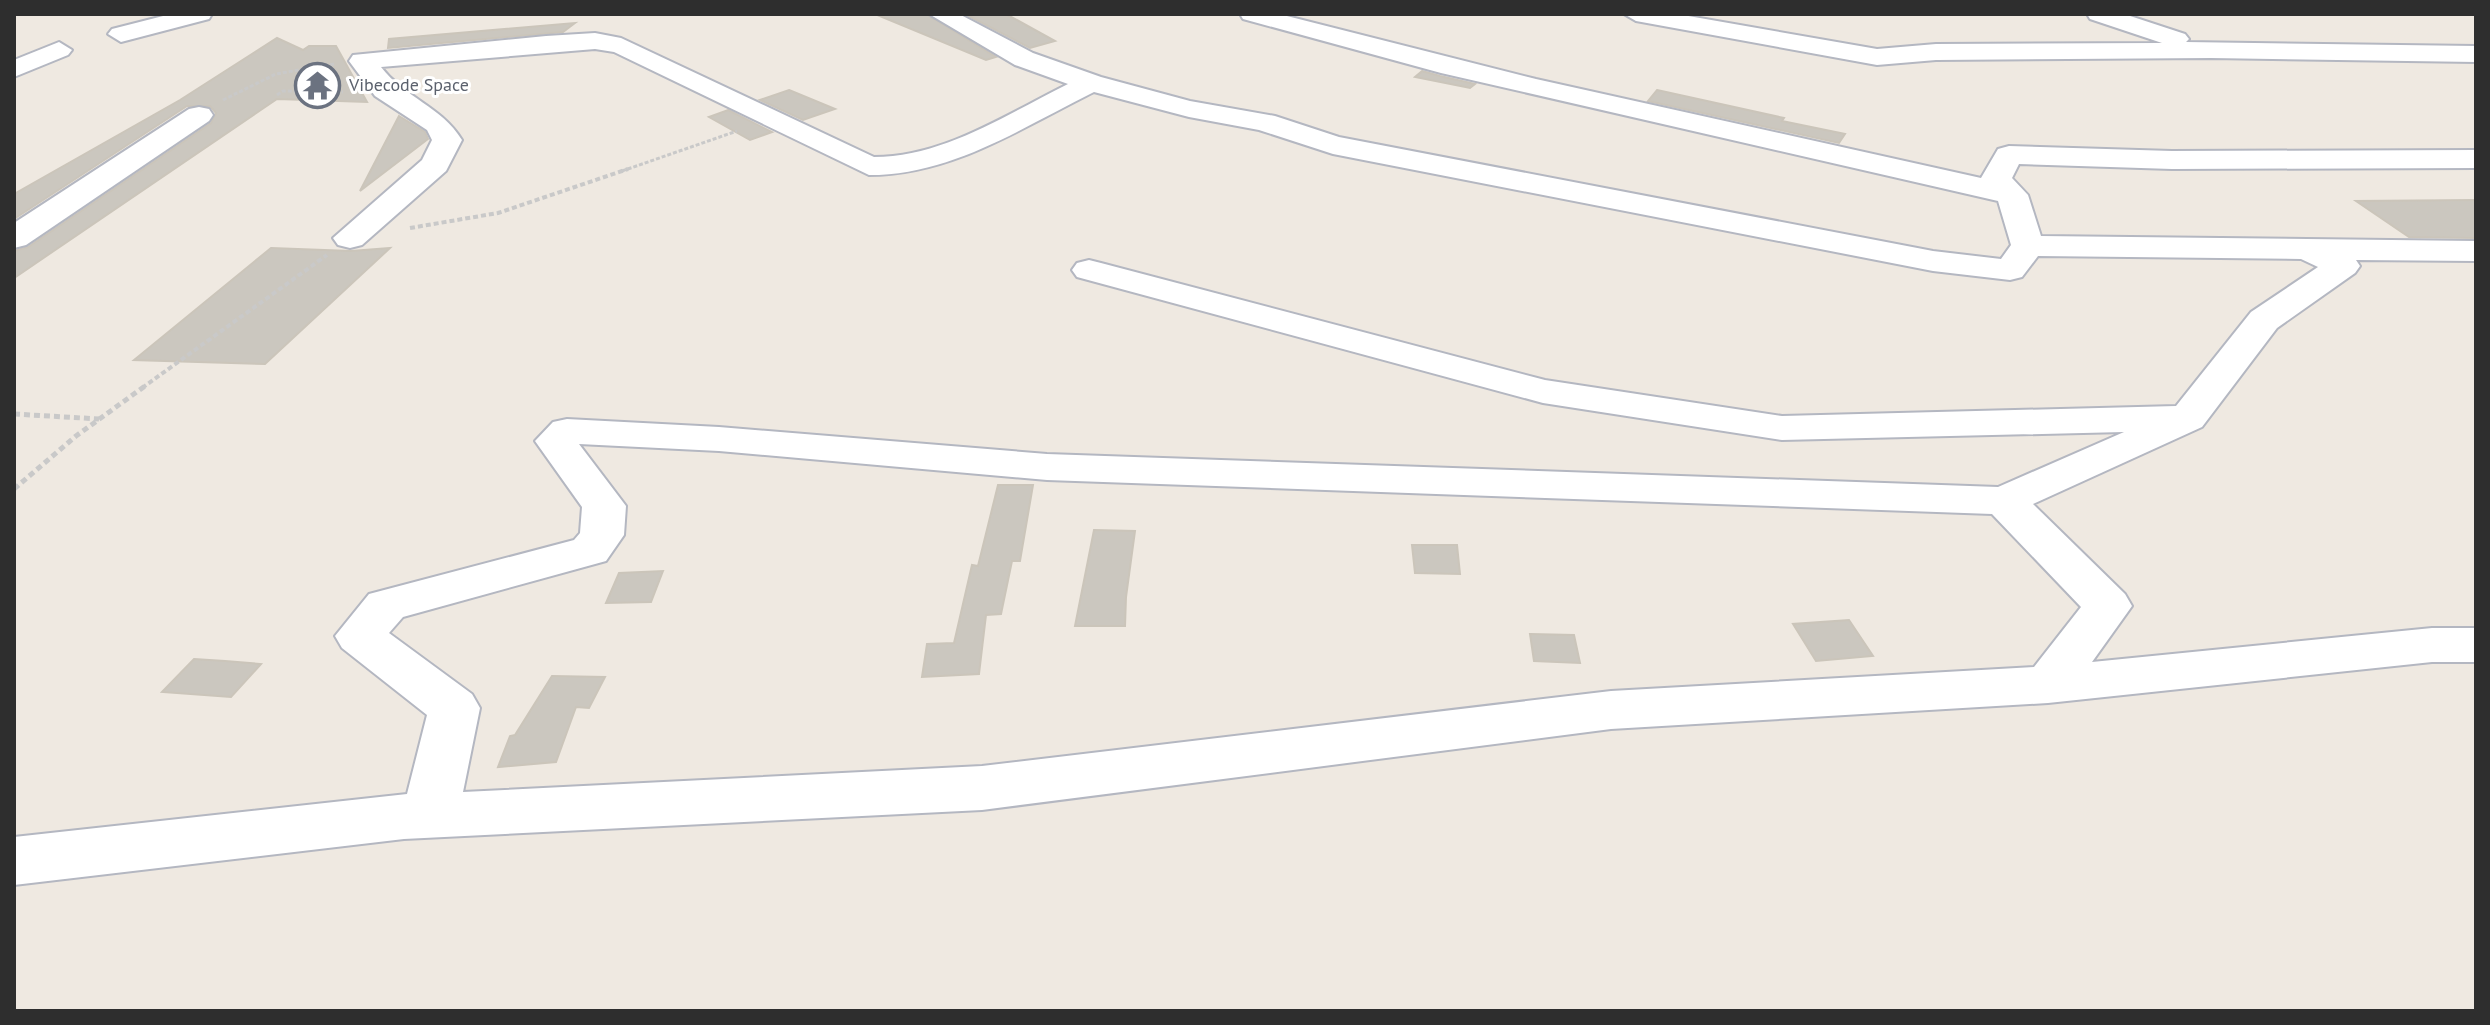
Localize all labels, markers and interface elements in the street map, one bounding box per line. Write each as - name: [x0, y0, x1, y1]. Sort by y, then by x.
- temple icon: Vibecode Space: [294, 61, 342, 109]
- place label: Vibecode Space: [348, 73, 469, 96]

